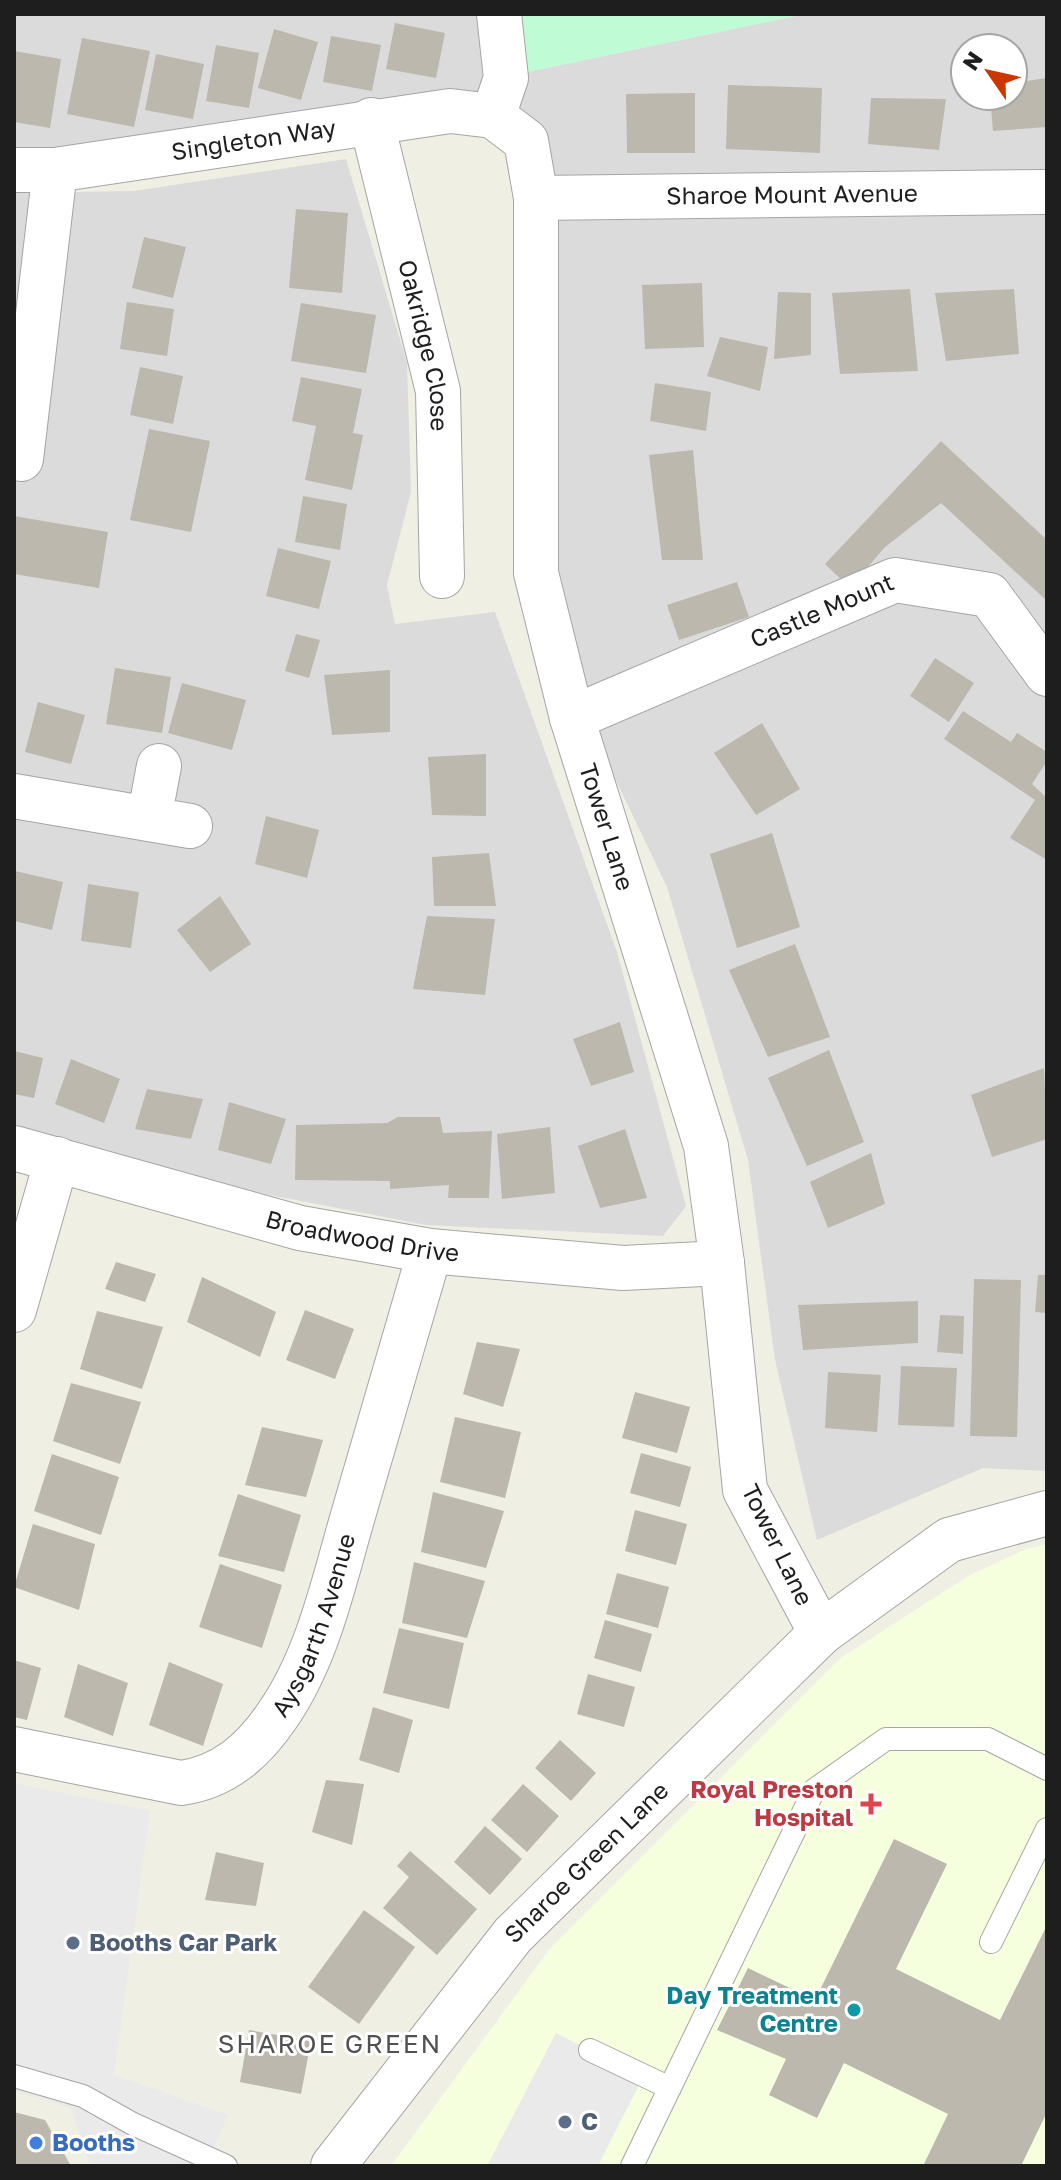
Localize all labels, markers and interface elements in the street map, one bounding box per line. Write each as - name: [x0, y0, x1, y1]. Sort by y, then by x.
- north arrow: [949, 32, 1029, 112]
- text: N: [956, 46, 988, 75]
- street label: Singleton Way: [169, 112, 338, 165]
- street label: Sharoe Mount Avenue: [666, 178, 918, 209]
- street label: Oakridge Close: [393, 256, 455, 432]
- street label: Castle Mount: [745, 566, 898, 653]
- street label: Tower Lane: [574, 760, 641, 894]
- street label: Broadwood Drive: [263, 1203, 460, 1267]
- street label: Tower Lane: [736, 1479, 820, 1610]
- street label: Aysgarth Avenue: [265, 1530, 360, 1722]
- place label: Royal Preston Hospital: [690, 1774, 853, 1831]
- street label: Sharoe Green Lane: [498, 1775, 674, 1948]
- marker: Royal Preston Hospital: [860, 1793, 882, 1815]
- place label: Booths Car Park: [89, 1927, 277, 1956]
- marker: Booths Car Park: [64, 1934, 82, 1952]
- place label: Day Treatment Centre: [666, 1980, 838, 2037]
- marker: Day Treatment Centre: [845, 2001, 863, 2019]
- district label: SHAROE GREEN: [218, 2028, 442, 2059]
- place label: C: [581, 2106, 598, 2135]
- marker: C: [556, 2113, 574, 2131]
- place label: Booths: [52, 2127, 135, 2156]
- marker: Booths: [27, 2134, 45, 2152]

